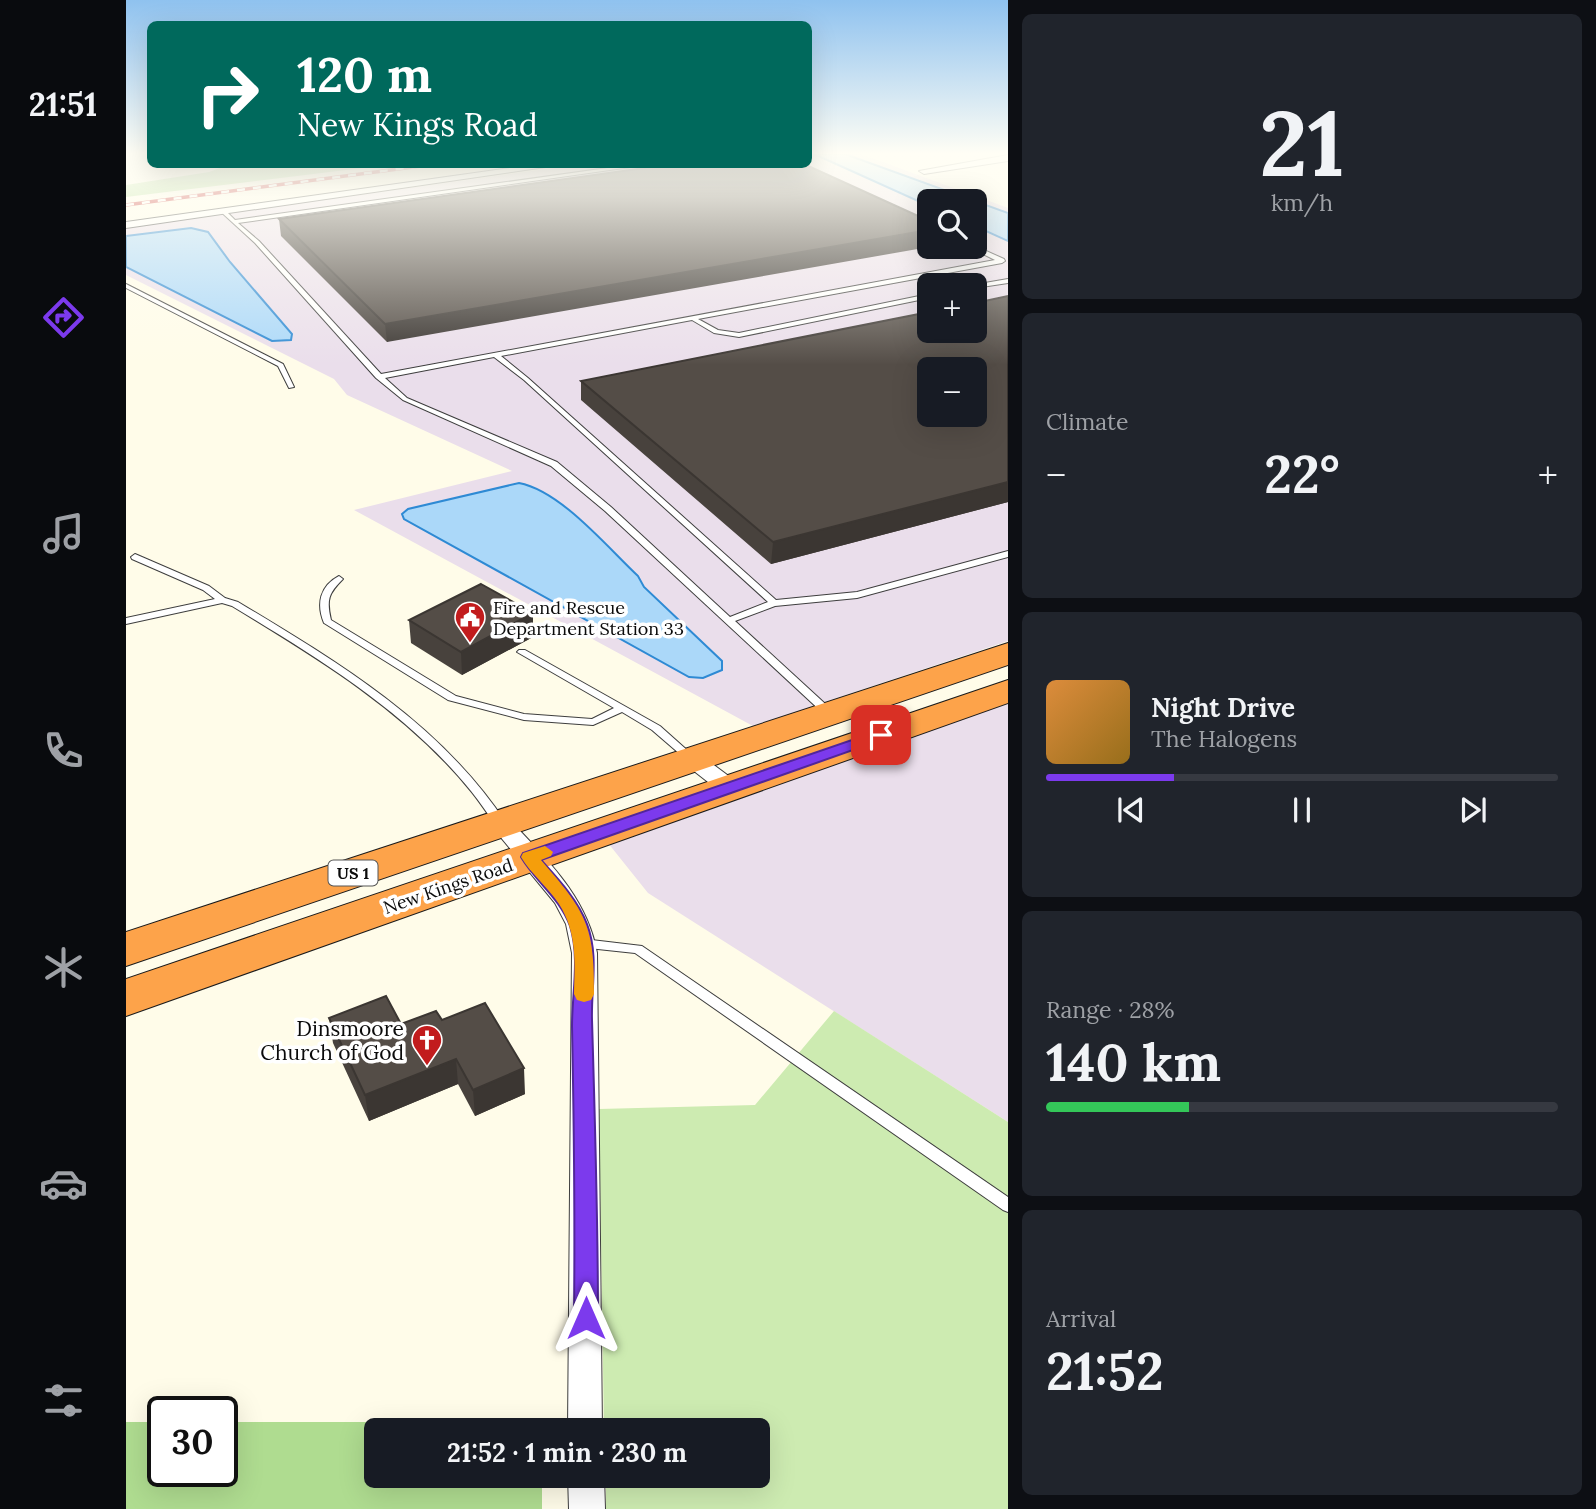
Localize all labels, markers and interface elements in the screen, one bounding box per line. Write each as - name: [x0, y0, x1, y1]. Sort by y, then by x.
- text: 120 m: [297, 43, 432, 105]
- icon: right: [182, 49, 273, 140]
- text: 21:51: [29, 84, 97, 125]
- text: 21: [1259, 84, 1345, 201]
- text: New Kings Road: [297, 104, 538, 145]
- text: km/h: [1271, 188, 1333, 217]
- map controls: [917, 189, 987, 427]
- button: search: [917, 189, 987, 259]
- button: +: [917, 273, 987, 343]
- icon: directions: [39, 293, 88, 342]
- button: −: [917, 357, 987, 427]
- text: Climate: [1046, 407, 1128, 436]
- text: 22°: [1264, 441, 1340, 507]
- text: −: [1046, 451, 1066, 499]
- text: +: [1538, 451, 1558, 499]
- icon: music: [39, 509, 88, 558]
- place label: Fire and Rescue Department Station 33: [493, 596, 684, 640]
- public building icon: Fire and Rescue Department Station 33: [453, 600, 487, 644]
- text: Night Drive: [1151, 691, 1295, 724]
- pin: [851, 705, 911, 765]
- icon: arrive: [862, 716, 900, 754]
- text: The Halogens: [1151, 724, 1297, 753]
- icon: phone: [39, 726, 88, 775]
- icon: previous: [1112, 791, 1150, 829]
- icon: pause: [1283, 791, 1321, 829]
- icon: next: [1454, 791, 1492, 829]
- street label: New Kings Road: [380, 853, 516, 919]
- road number: US 1: [328, 860, 378, 886]
- icon: climate: [39, 943, 88, 992]
- text: Range · 28%: [1046, 995, 1174, 1024]
- place label: Dinsmoore Church of God: [260, 1015, 404, 1066]
- church icon: Dinsmoore Church of God: [410, 1023, 444, 1067]
- text: 140 km: [1046, 1029, 1221, 1095]
- icon: car: [39, 1159, 88, 1208]
- position arrow: [549, 1281, 623, 1355]
- text: Arrival: [1046, 1304, 1116, 1333]
- text: 21:52: [1046, 1338, 1164, 1404]
- icon: filters: [39, 1376, 88, 1425]
- speed limit sign: 30: [147, 1396, 238, 1487]
- text: 21:52 · 1 min · 230 m: [447, 1436, 687, 1469]

